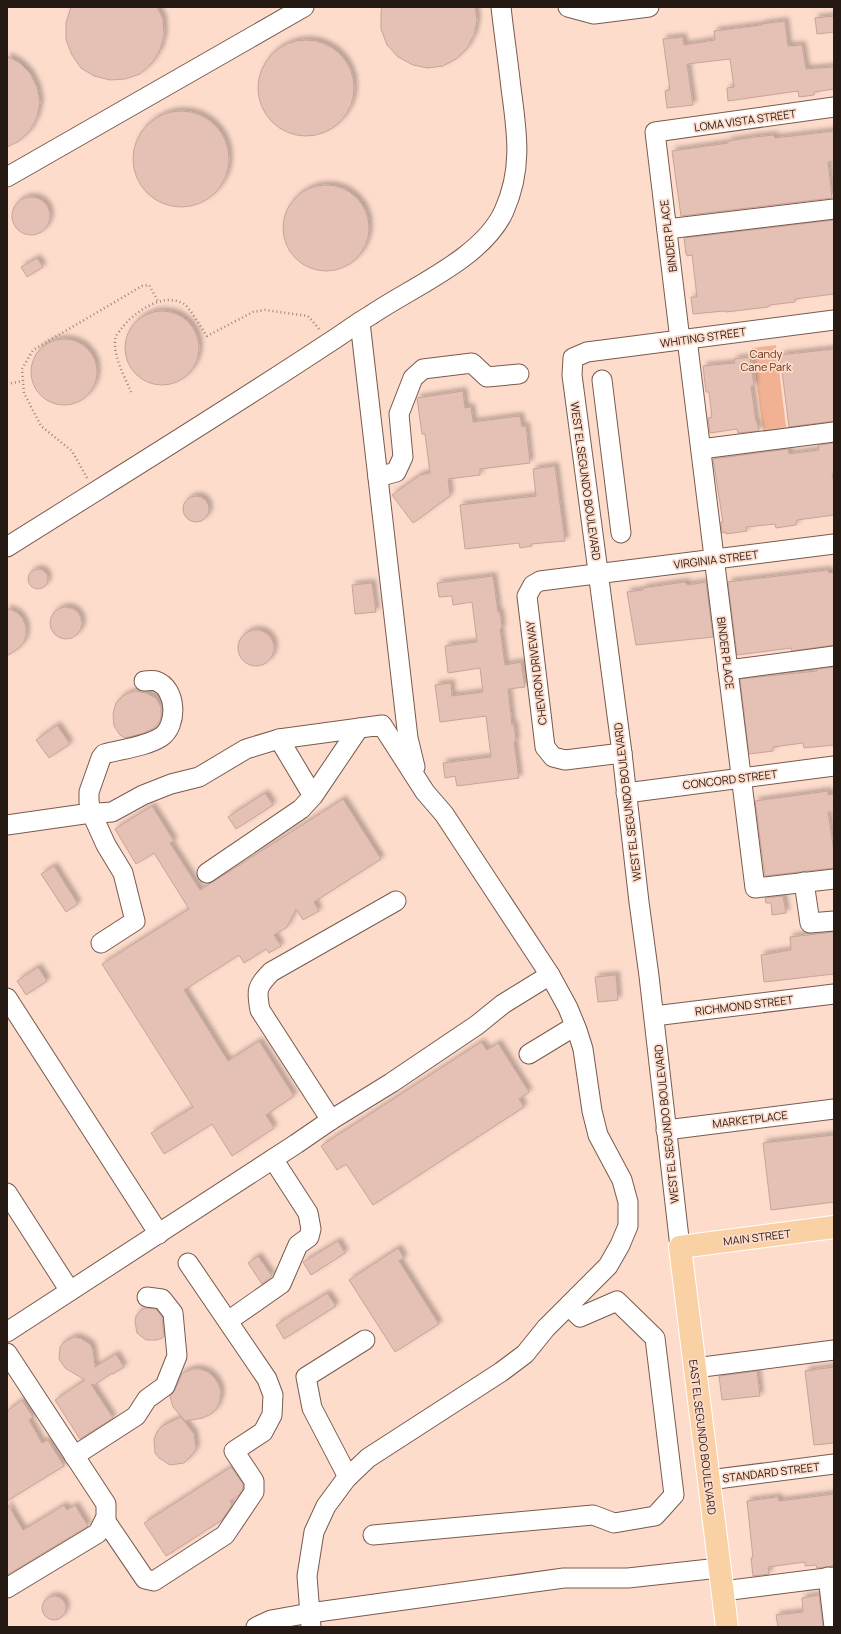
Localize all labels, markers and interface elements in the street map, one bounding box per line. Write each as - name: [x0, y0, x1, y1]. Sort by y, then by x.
- street label: LOMA VISTA STREET: [693, 105, 797, 135]
- street label: BINDER PLACE: [656, 199, 680, 273]
- street label: WHITING STREET: [659, 324, 747, 350]
- park label: Candy Cane Park: [740, 346, 792, 374]
- street label: WEST EL SEGUNDO BOULEVARD: [567, 401, 605, 561]
- street label: VIRGINIA STREET: [673, 546, 760, 572]
- street label: BINDER PLACE: [714, 616, 738, 690]
- street label: CHEVRON DRIVEWAY: [522, 619, 550, 726]
- street label: WEST EL SEGUNDO BOULEVARD: [610, 722, 644, 882]
- street label: CONCORD STREET: [682, 766, 779, 792]
- street label: RICHMOND STREET: [694, 991, 794, 1018]
- street label: WEST EL SEGUNDO BOULEVARD: [650, 1044, 682, 1204]
- street label: MARKETPLACE: [712, 1107, 788, 1131]
- street label: MAIN STREET: [722, 1225, 792, 1249]
- street label: EAST EL SEGUNDO BOULEVARD: [686, 1358, 720, 1516]
- street label: STANDARD STREET: [722, 1459, 821, 1485]

